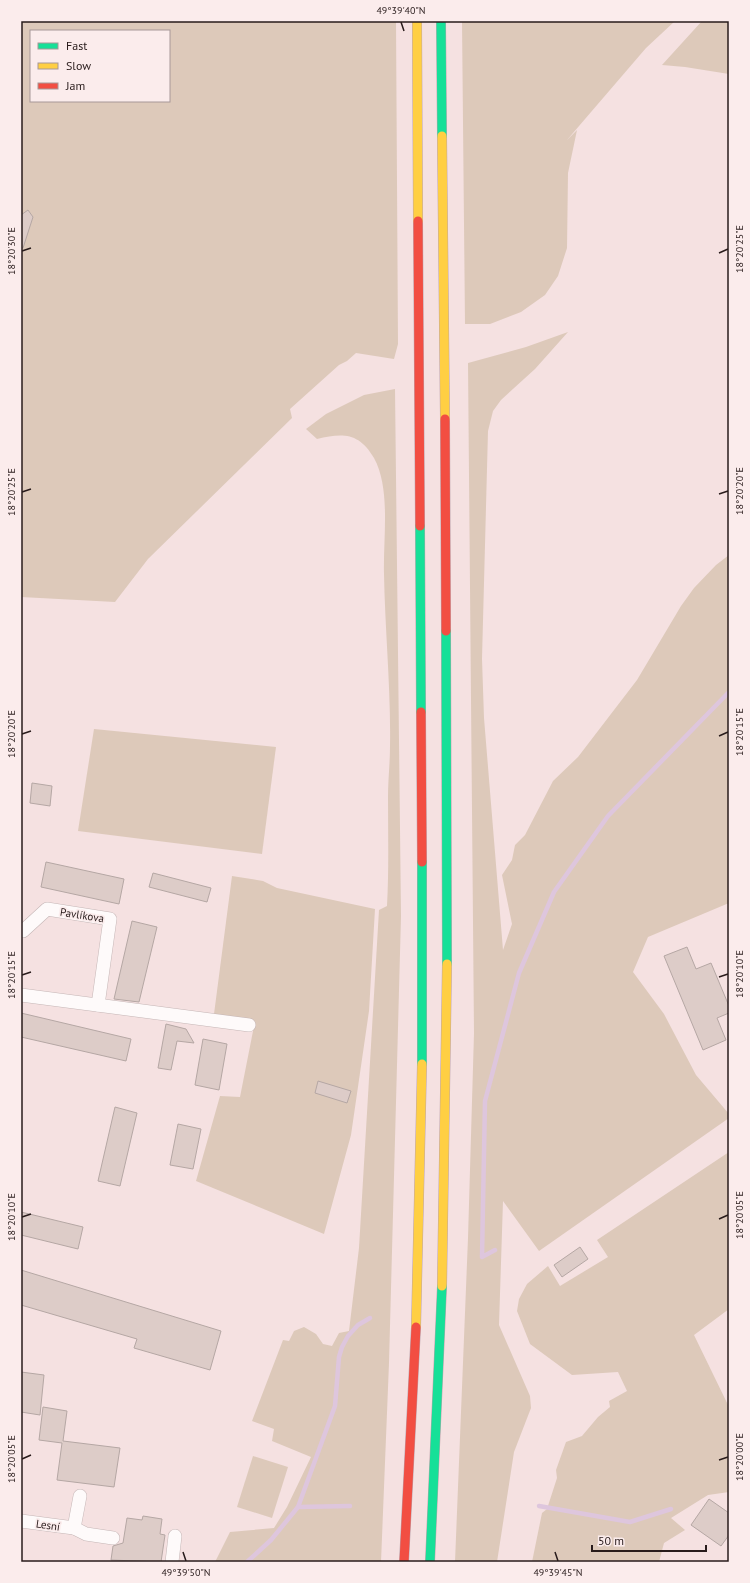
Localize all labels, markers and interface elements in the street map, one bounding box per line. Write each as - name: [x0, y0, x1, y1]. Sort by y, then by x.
- text: 49°39'40"N: [376, 4, 426, 17]
- legend: [30, 30, 170, 102]
- text: Fast: [66, 38, 87, 53]
- text: Slow: [66, 58, 91, 73]
- text: Jam: [65, 78, 85, 93]
- text: 18°20'25"E: [733, 225, 746, 273]
- text: 18°20'30"E: [5, 227, 18, 275]
- text: 18°20'20"E: [733, 467, 746, 515]
- text: 18°20'25"E: [5, 468, 18, 516]
- text: 18°20'15"E: [733, 708, 746, 756]
- text: 18°20'20"E: [5, 710, 18, 758]
- street label: Pavlíkova: [59, 905, 105, 925]
- text: 18°20'10"E: [733, 950, 746, 998]
- text: 18°20'15"E: [5, 951, 18, 999]
- text: 18°20'05"E: [733, 1191, 746, 1239]
- text: 18°20'10"E: [5, 1193, 18, 1241]
- text: 18°20'00"E: [733, 1433, 746, 1481]
- text: 18°20'05"E: [5, 1435, 18, 1483]
- street label: Lesní: [35, 1516, 61, 1534]
- scale bar: [592, 1527, 706, 1553]
- text: 50 m: [598, 1533, 624, 1548]
- text: 49°39'50"N: [161, 1566, 211, 1579]
- text: 49°39'45"N: [533, 1566, 583, 1579]

